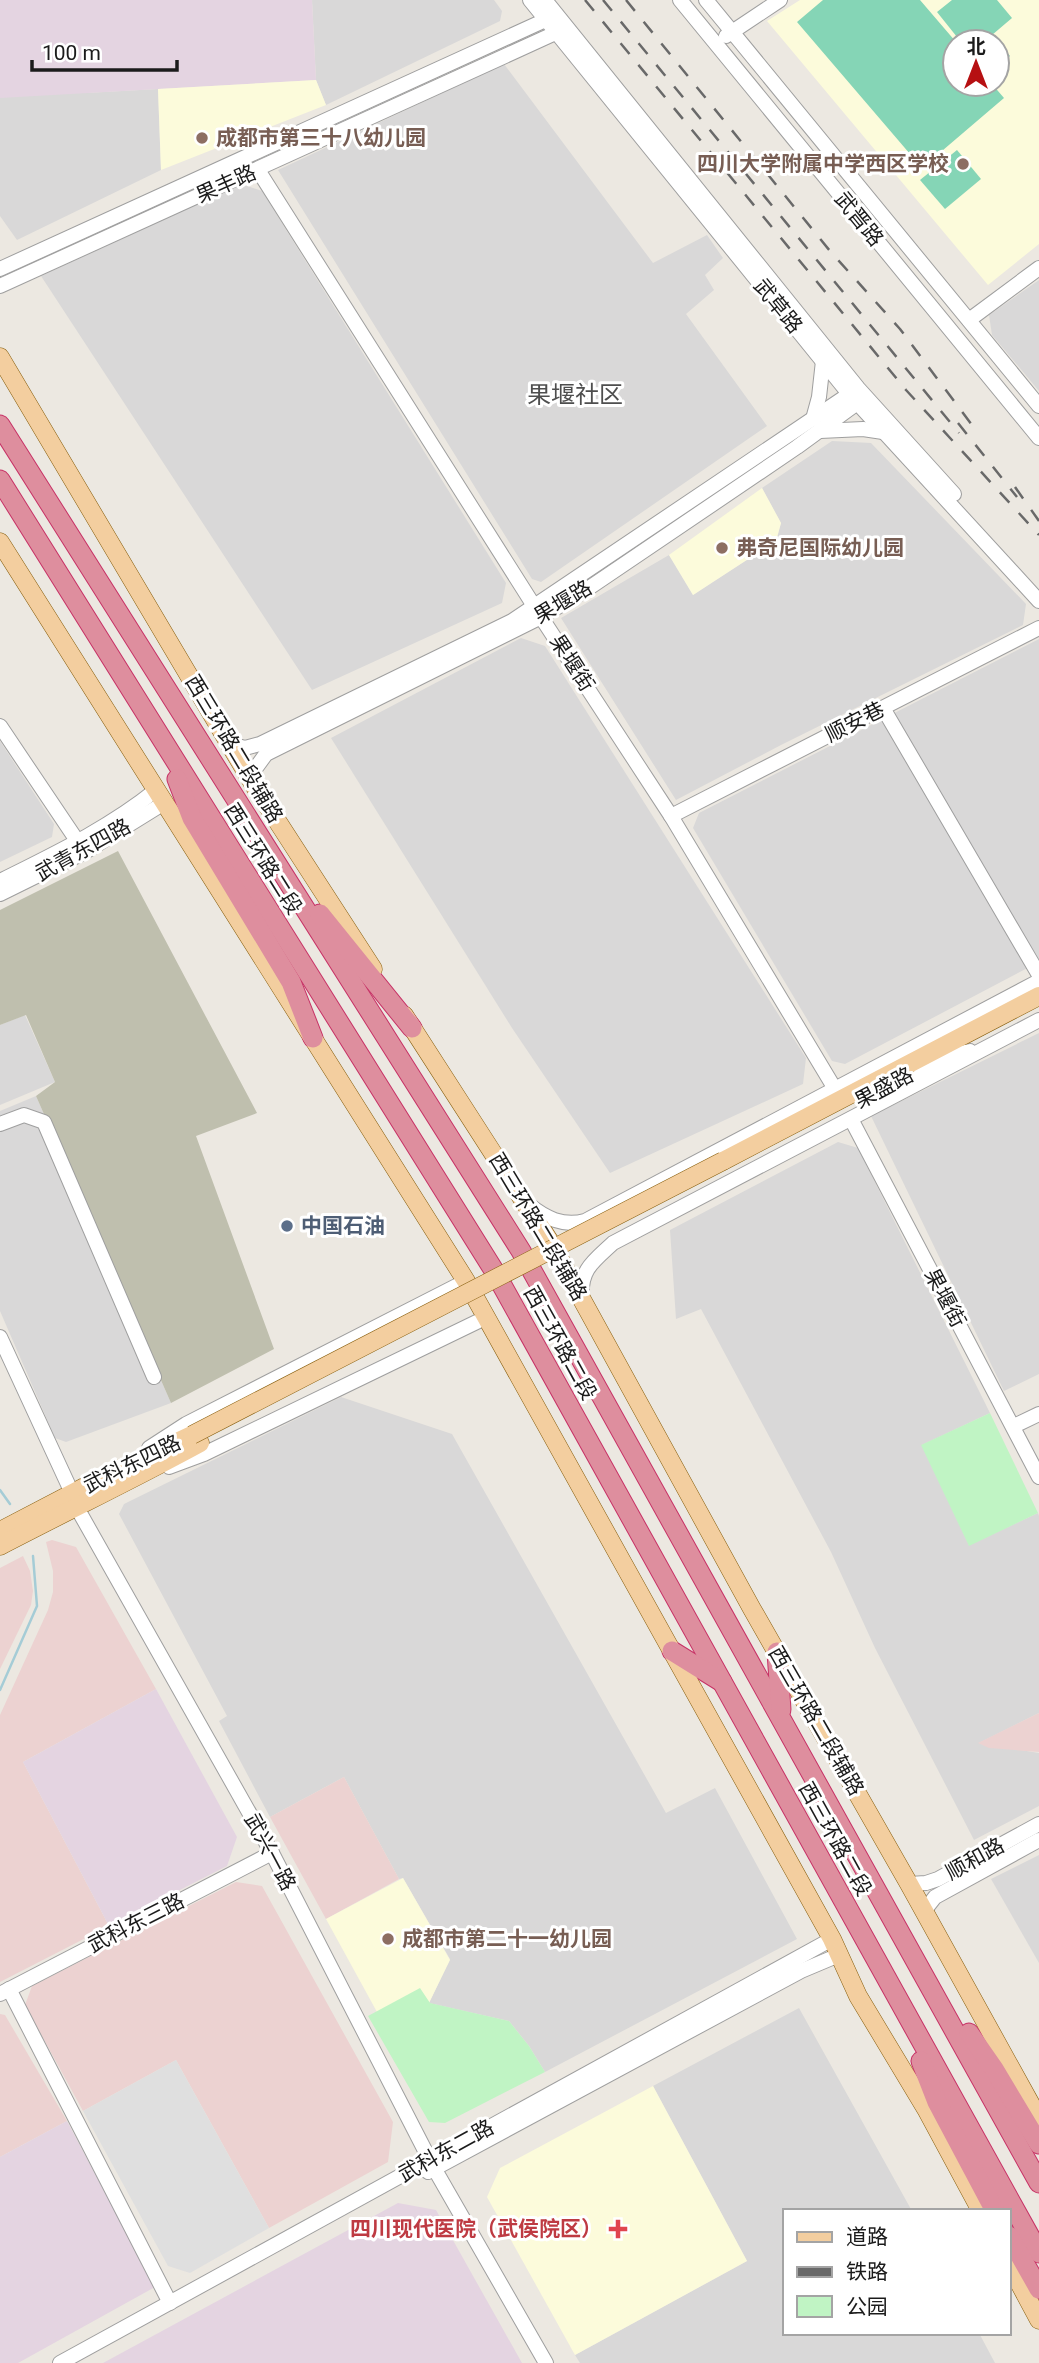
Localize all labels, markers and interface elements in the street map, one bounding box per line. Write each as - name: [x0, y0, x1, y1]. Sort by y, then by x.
- scale bar: [32, 28, 177, 72]
- north arrow: [941, 28, 1011, 98]
- text: 北: [966, 35, 986, 58]
- text: 100 m: [42, 41, 101, 65]
- place label: 成都市第三十八幼儿园: [216, 126, 426, 150]
- marker: 成都市第三十八幼儿园: [194, 130, 210, 146]
- place label: 四川大学附属中学西区学校: [697, 152, 949, 176]
- marker: 四川大学附属中学西区学校: [955, 156, 971, 172]
- street label: 果丰路: [192, 160, 260, 208]
- street label: 武晋路: [830, 187, 888, 251]
- street label: 武草路: [749, 274, 807, 338]
- district label: 果堰社区: [527, 381, 623, 409]
- place label: 弗奇尼国际幼儿园: [736, 536, 904, 560]
- marker: 弗奇尼国际幼儿园: [714, 540, 730, 556]
- street label: 果堰路: [530, 575, 596, 629]
- street label: 果堰街: [545, 630, 599, 696]
- street label: 西三环路二段辅路: [180, 671, 288, 827]
- street label: 顺安巷: [821, 697, 889, 747]
- street label: 西三环路二段: [219, 799, 307, 919]
- street label: 武青东四路: [31, 814, 135, 886]
- street label: 果盛路: [851, 1063, 917, 1113]
- street label: 西三环路二段辅路: [484, 1149, 592, 1305]
- place label: 中国石油: [301, 1214, 385, 1238]
- marker: 中国石油: [279, 1218, 295, 1234]
- street label: 果堰街: [920, 1265, 970, 1331]
- street label: 西三环路二段: [519, 1282, 601, 1404]
- street label: 武科东四路: [80, 1430, 184, 1498]
- street label: 西三环路二段辅路: [764, 1642, 868, 1800]
- street label: 西三环路二段: [794, 1778, 876, 1900]
- street label: 武兴一路: [240, 1809, 300, 1895]
- street label: 顺和路: [942, 1833, 1008, 1885]
- street label: 武科东三路: [84, 1888, 188, 1958]
- place label: 成都市第二十一幼儿园: [402, 1927, 612, 1951]
- marker: 成都市第二十一幼儿园: [380, 1931, 396, 1947]
- street label: 武科东二路: [394, 2115, 498, 2187]
- legend: [783, 2209, 1011, 2335]
- place label: 四川现代医院（武侯院区）: [350, 2217, 602, 2241]
- marker: 四川现代医院（武侯院区）: [608, 2219, 628, 2239]
- text: 道路: [846, 2225, 888, 2249]
- text: 铁路: [846, 2260, 888, 2284]
- text: 公园: [846, 2295, 888, 2319]

